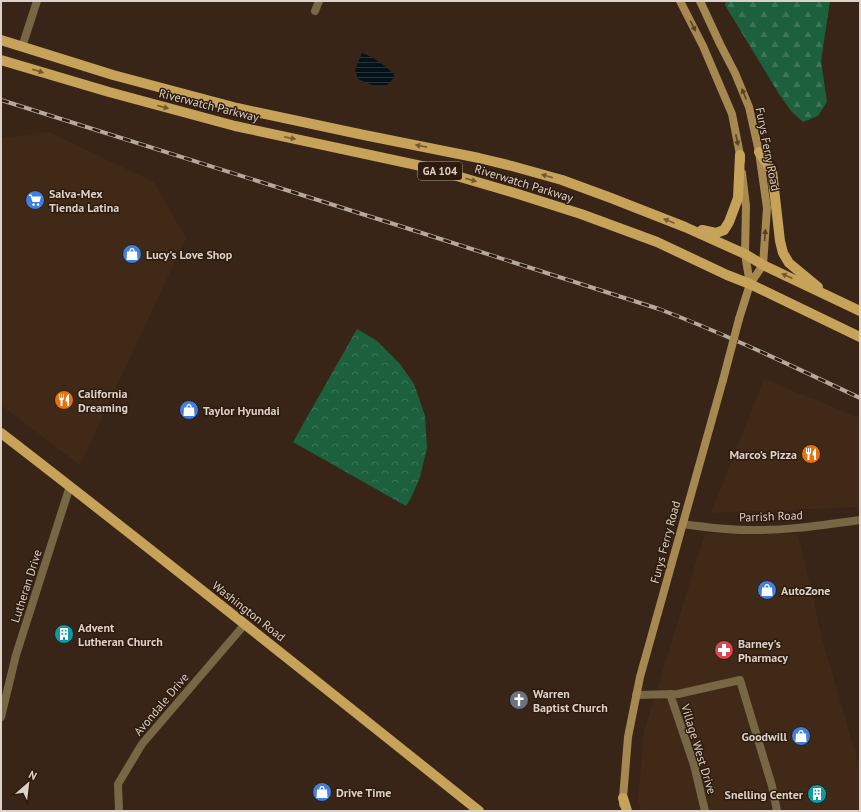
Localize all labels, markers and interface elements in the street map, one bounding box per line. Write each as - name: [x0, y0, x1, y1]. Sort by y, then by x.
- one-way arrow: [689, 20, 696, 32]
- one-way arrow: [33, 68, 45, 74]
- street label: Riverwatch Parkway: [157, 85, 261, 125]
- one-way arrow: [740, 87, 746, 99]
- one-way arrow: [158, 104, 170, 110]
- street label: Furys Ferry Road: [753, 106, 783, 192]
- one-way arrow: [734, 134, 740, 146]
- one-way arrow: [283, 135, 296, 141]
- one-way arrow: [415, 143, 427, 149]
- street label: Riverwatch Parkway: [473, 161, 576, 205]
- road number: GA 104: [418, 162, 462, 180]
- one-way arrow: [541, 173, 553, 179]
- one-way arrow: [465, 177, 477, 183]
- place label: Salva-Mex Tienda Latina: [49, 186, 119, 215]
- supermarket icon: Salva-Mex Tienda Latina: [24, 189, 46, 211]
- one-way arrow: [664, 218, 675, 224]
- one-way arrow: [761, 229, 768, 241]
- shop icon: Lucy's Love Shop: [121, 243, 143, 265]
- place label: Lucy's Love Shop: [146, 247, 233, 262]
- one-way arrow: [780, 273, 792, 279]
- place label: California Dreaming: [78, 386, 128, 415]
- restaurant icon: California Dreaming: [53, 389, 75, 411]
- shop icon: Taylor Hyundai: [178, 399, 200, 421]
- place label: Taylor Hyundai: [203, 403, 280, 418]
- restaurant icon: Marco's Pizza: [800, 443, 822, 465]
- place label: Marco's Pizza: [729, 447, 797, 462]
- street label: Furys Ferry Road: [647, 499, 683, 585]
- street label: Parrish Road: [739, 507, 803, 525]
- street label: Lutheran Drive: [7, 548, 45, 624]
- street label: Washington Road: [209, 578, 289, 644]
- shop icon: AutoZone: [756, 579, 778, 601]
- place label: AutoZone: [781, 583, 830, 598]
- place label: Advent Lutheran Church: [78, 620, 163, 649]
- building icon: Advent Lutheran Church: [53, 623, 75, 645]
- place label: Barney's Pharmacy: [738, 636, 788, 665]
- pharmacy icon: Barney's Pharmacy: [713, 639, 735, 661]
- street label: Avondale Drive: [130, 670, 192, 738]
- place label: Warren Baptist Church: [533, 686, 608, 715]
- church icon: Warren Baptist Church: [508, 689, 530, 711]
- street label: Village West Drive: [678, 701, 720, 796]
- shop icon: Goodwill: [790, 725, 812, 747]
- place label: Goodwill: [741, 729, 787, 744]
- north arrow: [8, 764, 48, 804]
- text: N: [26, 767, 39, 783]
- shop icon: Drive Time: [311, 781, 333, 803]
- building icon: Snelling Center: [806, 783, 828, 805]
- place label: Drive Time: [336, 785, 391, 800]
- place label: Snelling Center: [725, 787, 804, 802]

